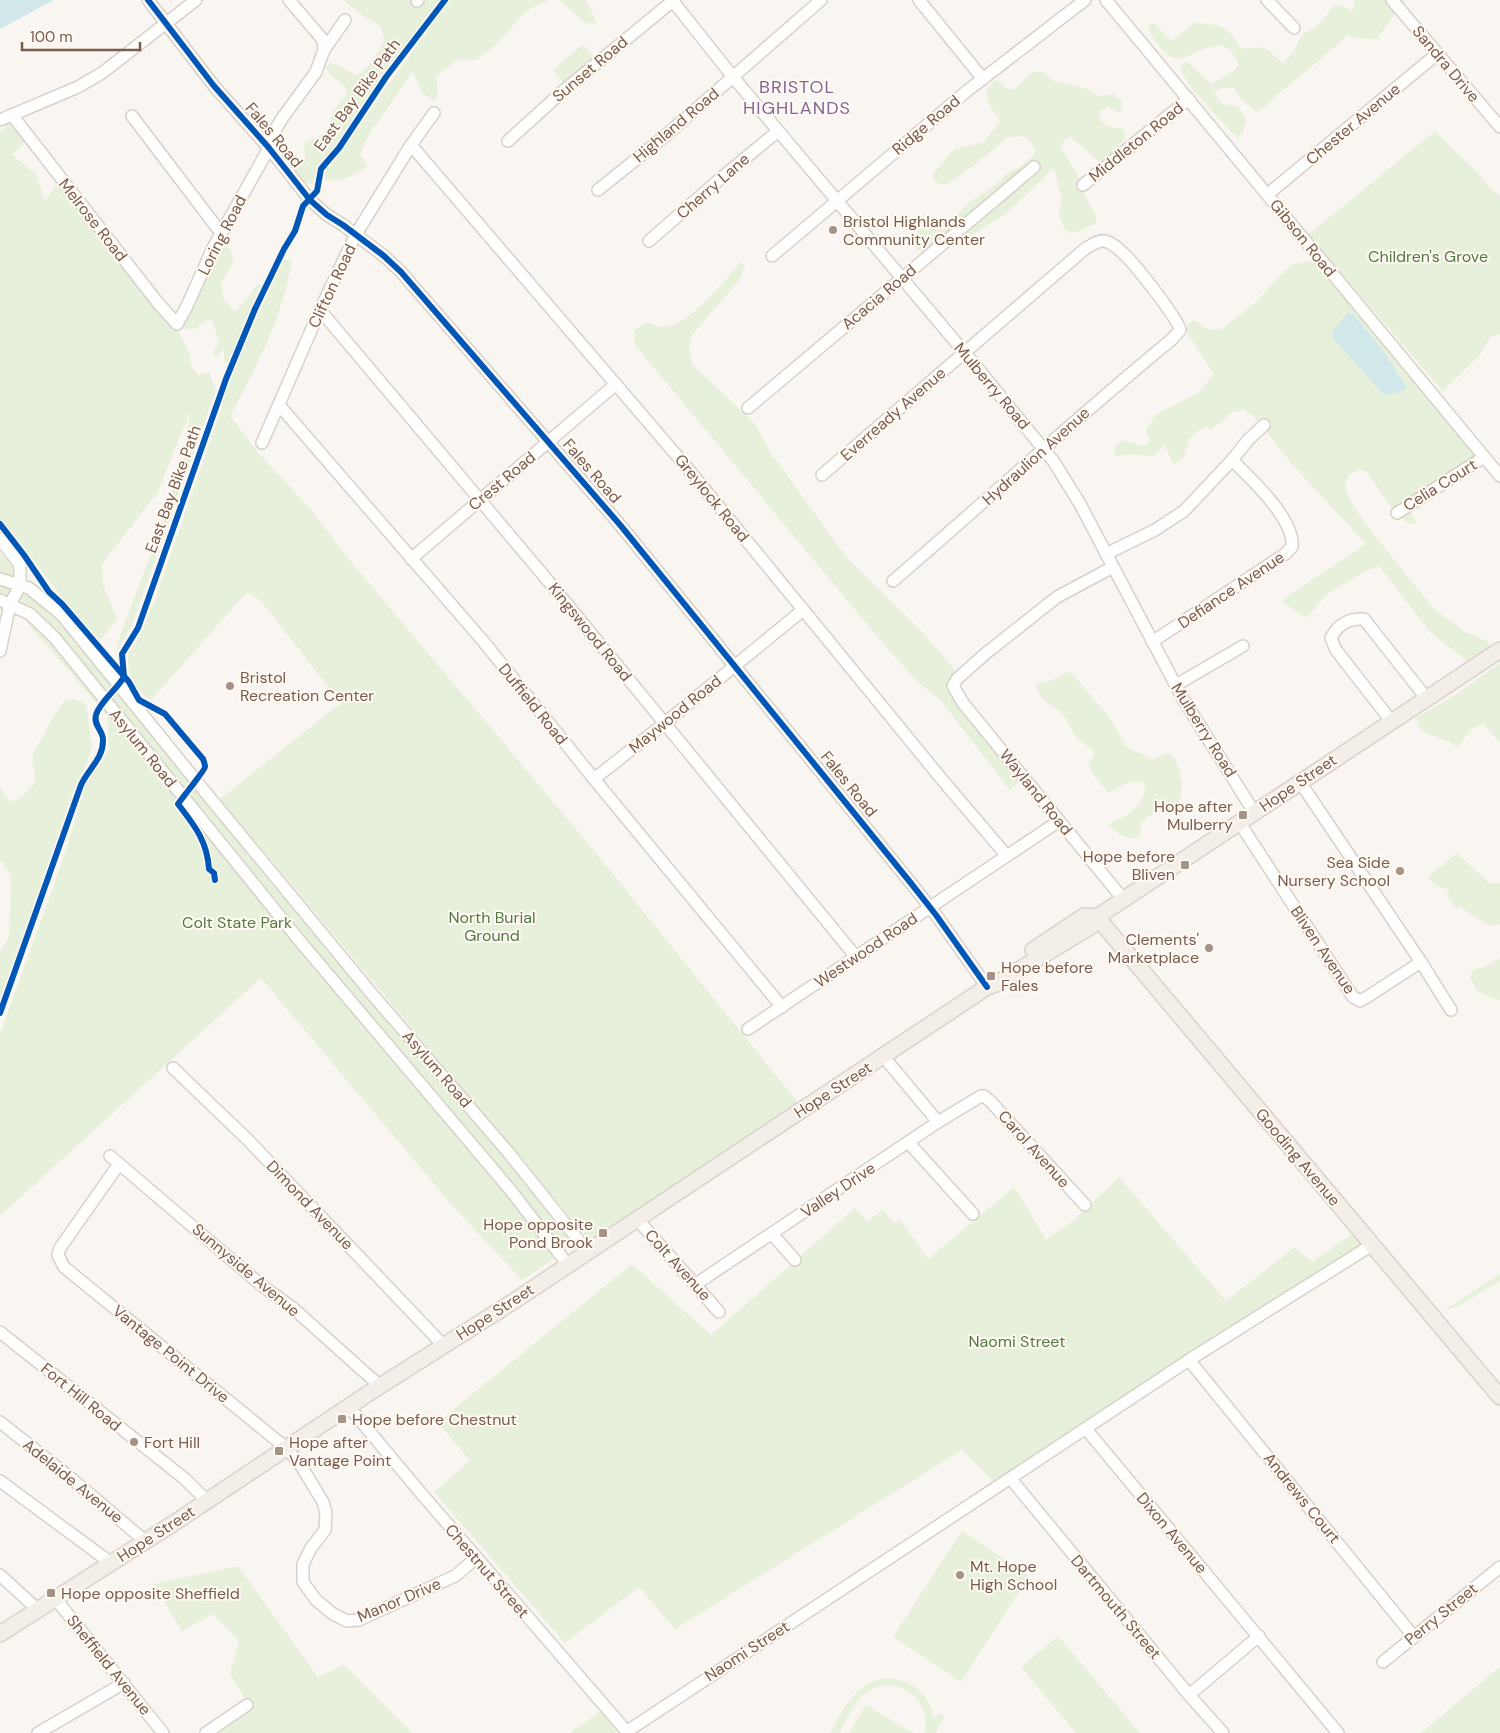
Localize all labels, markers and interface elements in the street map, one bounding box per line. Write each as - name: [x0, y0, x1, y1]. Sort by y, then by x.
- scale bar: [22, 20, 140, 52]
- street label: Sandra Drive: [1408, 21, 1484, 107]
- text: 100 m: [30, 27, 73, 47]
- street label: Sunset Road: [548, 31, 632, 107]
- street label: East Bay Bike Path: [309, 34, 405, 156]
- district label: BRISTOL HIGHLANDS: [743, 75, 851, 120]
- street label: Chester Avenue: [1301, 78, 1405, 170]
- street label: Highland Road: [629, 83, 723, 167]
- street label: Ridge Road: [888, 90, 964, 160]
- street label: Middleton Road: [1084, 97, 1188, 187]
- street label: Fales Road: [241, 98, 307, 172]
- street label: Cherry Lane: [672, 148, 754, 224]
- street label: Melrose Road: [54, 174, 132, 266]
- street label: Loring Road: [193, 191, 251, 279]
- street label: Gibson Road: [1265, 195, 1341, 281]
- place label: Bristol Highlands Community Center: [843, 211, 985, 250]
- marker: Bristol Highlands Community Center: [827, 224, 839, 236]
- street label: Clifton Road: [303, 241, 361, 331]
- park label: Children's Grove: [1368, 246, 1488, 267]
- street label: Acacia Road: [837, 260, 921, 334]
- street label: Mulberry Road: [949, 338, 1035, 434]
- street label: Everready Avenue: [836, 362, 950, 466]
- street label: Hydraulion Avenue: [978, 402, 1094, 510]
- street label: East Bay Bike Path: [140, 422, 206, 556]
- street label: Fales Road: [558, 434, 626, 508]
- street label: Crest Road: [464, 447, 540, 515]
- street label: Greylock Road: [670, 450, 754, 546]
- street label: Celia Court: [1399, 454, 1481, 516]
- street label: Defiance Avenue: [1174, 547, 1288, 633]
- street label: Kingswood Road: [544, 578, 636, 686]
- street label: Duffield Road: [494, 659, 572, 749]
- place label: Bristol Recreation Center: [240, 667, 374, 706]
- street label: Maywood Road: [624, 670, 726, 758]
- street label: Mulberry Road: [1167, 679, 1241, 781]
- marker: Bristol Recreation Center: [224, 680, 236, 692]
- street label: Asylum Road: [105, 704, 181, 792]
- street label: Wayland Road: [995, 745, 1077, 839]
- street label: Fales Road: [816, 747, 882, 821]
- street label: Hope Street: [1255, 749, 1341, 817]
- place label: Hope after Mulberry: [1154, 796, 1233, 835]
- marker: Hope after Mulberry: [1237, 809, 1249, 821]
- place label: Hope before Bliven: [1083, 846, 1175, 885]
- place label: Sea Side Nursery School: [1277, 852, 1390, 891]
- marker: Hope before Bliven: [1179, 859, 1191, 871]
- marker: Sea Side Nursery School: [1394, 865, 1406, 877]
- street label: Bliven Avenue: [1286, 902, 1360, 998]
- park label: North Burial Ground: [448, 907, 536, 946]
- street label: Westwood Road: [810, 908, 922, 992]
- park label: Colt State Park: [182, 912, 292, 933]
- place label: Clements' Marketplace: [1108, 929, 1199, 968]
- marker: Clements' Marketplace: [1203, 942, 1215, 954]
- place label: Hope before Fales: [1001, 957, 1093, 996]
- marker: Hope before Fales: [985, 970, 997, 982]
- street label: Asylum Road: [398, 1026, 476, 1112]
- street label: Hope Street: [790, 1057, 876, 1123]
- street label: Gooding Avenue: [1251, 1104, 1345, 1210]
- street label: Carol Avenue: [994, 1106, 1074, 1192]
- street label: Dimond Avenue: [262, 1156, 358, 1254]
- street label: Valley Drive: [797, 1157, 879, 1223]
- place label: Hope opposite Pond Brook: [483, 1214, 593, 1253]
- street label: Sunnyside Avenue: [188, 1219, 304, 1321]
- street label: Colt Avenue: [640, 1225, 716, 1305]
- marker: Hope opposite Pond Brook: [597, 1227, 609, 1239]
- street label: Hope Street: [452, 1279, 538, 1345]
- street label: Vantage Point Drive: [108, 1300, 234, 1408]
- park label: Naomi Street: [969, 1331, 1065, 1352]
- street label: Fort Hill Road: [36, 1358, 126, 1436]
- place label: Hope before Chestnut: [352, 1409, 517, 1430]
- marker: Hope before Chestnut: [336, 1413, 348, 1425]
- place label: Fort Hill: [144, 1432, 200, 1453]
- place label: Hope after Vantage Point: [289, 1432, 391, 1471]
- street label: Adelaide Avenue: [19, 1434, 127, 1528]
- marker: Fort Hill: [128, 1436, 140, 1448]
- marker: Hope after Vantage Point: [273, 1445, 285, 1457]
- street label: Andrews Court: [1259, 1448, 1345, 1548]
- street label: Dixon Avenue: [1132, 1488, 1212, 1578]
- street label: Hope Street: [113, 1501, 199, 1567]
- street label: Chestnut Street: [440, 1520, 534, 1622]
- street label: Dartmouth Street: [1066, 1550, 1166, 1664]
- place label: Mt. Hope High School: [970, 1556, 1057, 1595]
- marker: Mt. Hope High School: [954, 1569, 966, 1581]
- street label: Manor Drive: [354, 1573, 444, 1627]
- street label: Perry Street: [1400, 1578, 1482, 1650]
- place label: Hope opposite Sheffield: [61, 1583, 240, 1604]
- marker: Hope opposite Sheffield: [45, 1587, 57, 1599]
- street label: Sheffield Avenue: [62, 1610, 156, 1720]
- street label: Naomi Street: [701, 1616, 793, 1686]

